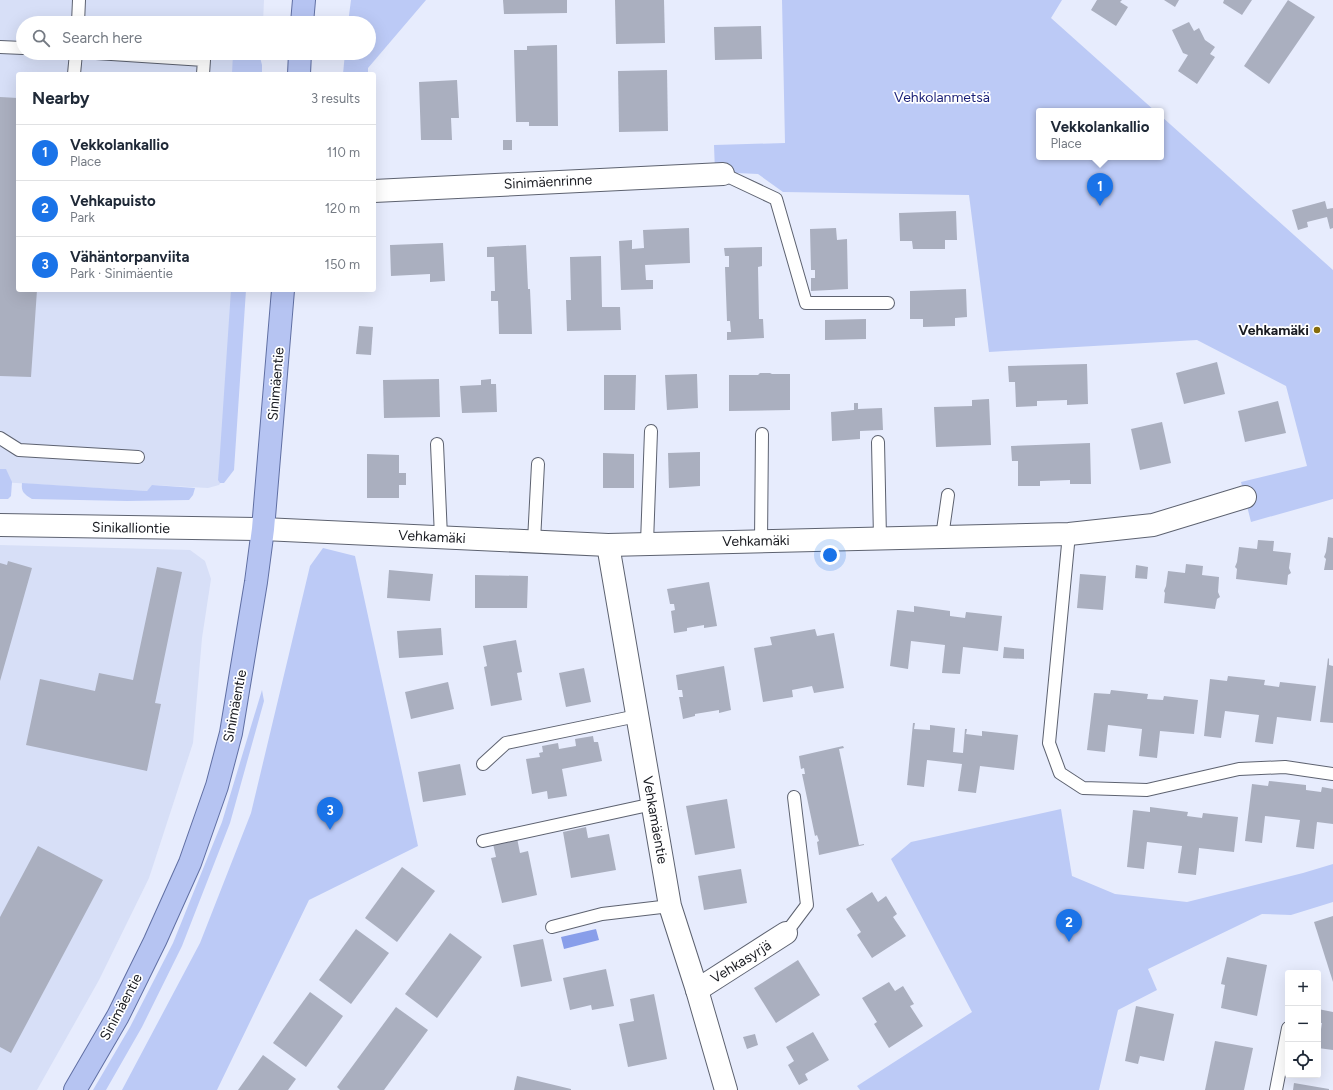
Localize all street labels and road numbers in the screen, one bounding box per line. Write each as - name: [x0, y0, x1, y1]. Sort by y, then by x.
- street label: Sinimäenrinne: [503, 171, 593, 193]
- street label: Sinimäentie: [264, 346, 288, 421]
- street label: Sinikalliontie: [92, 519, 171, 537]
- street label: Vehkamäki: [398, 527, 466, 547]
- street label: Vehkamäki: [722, 532, 790, 550]
- street label: Sinimäentie: [220, 668, 250, 744]
- street label: Vehkamäentie: [639, 775, 671, 866]
- street label: Vehkasyrjä: [708, 937, 774, 987]
- street label: Sinimäentie: [96, 970, 146, 1043]

